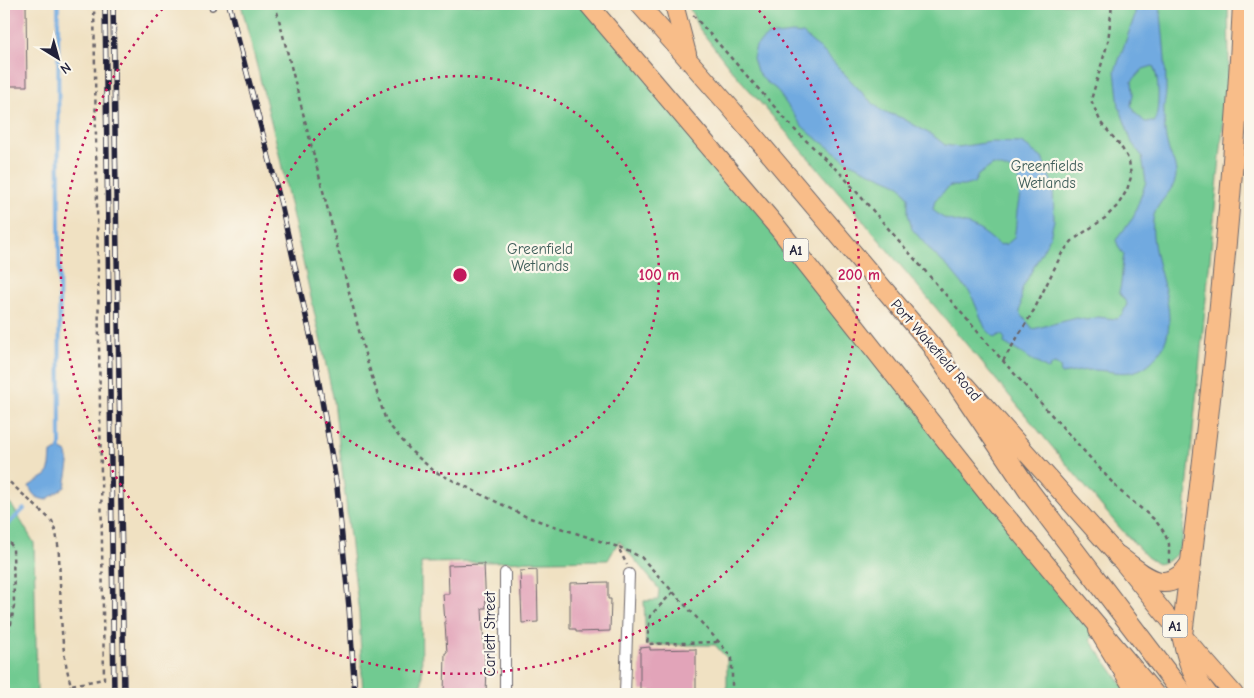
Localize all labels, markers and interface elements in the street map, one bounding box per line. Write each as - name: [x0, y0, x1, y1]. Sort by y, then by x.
- north arrow: [32, 32, 82, 82]
- text: N: [57, 58, 74, 78]
- park label: Greenfields Wetlands: [1011, 157, 1083, 192]
- road number: A1: [784, 238, 808, 262]
- park label: Greenfield Wetlands: [507, 240, 573, 275]
- centre of rings: [451, 266, 469, 284]
- text: 100 m: [639, 266, 679, 284]
- text: 200 m: [838, 266, 880, 284]
- street label: Port Wakefield Road: [887, 295, 985, 405]
- street label: Carlett Street: [481, 591, 499, 676]
- road number: A1: [1162, 614, 1188, 638]

